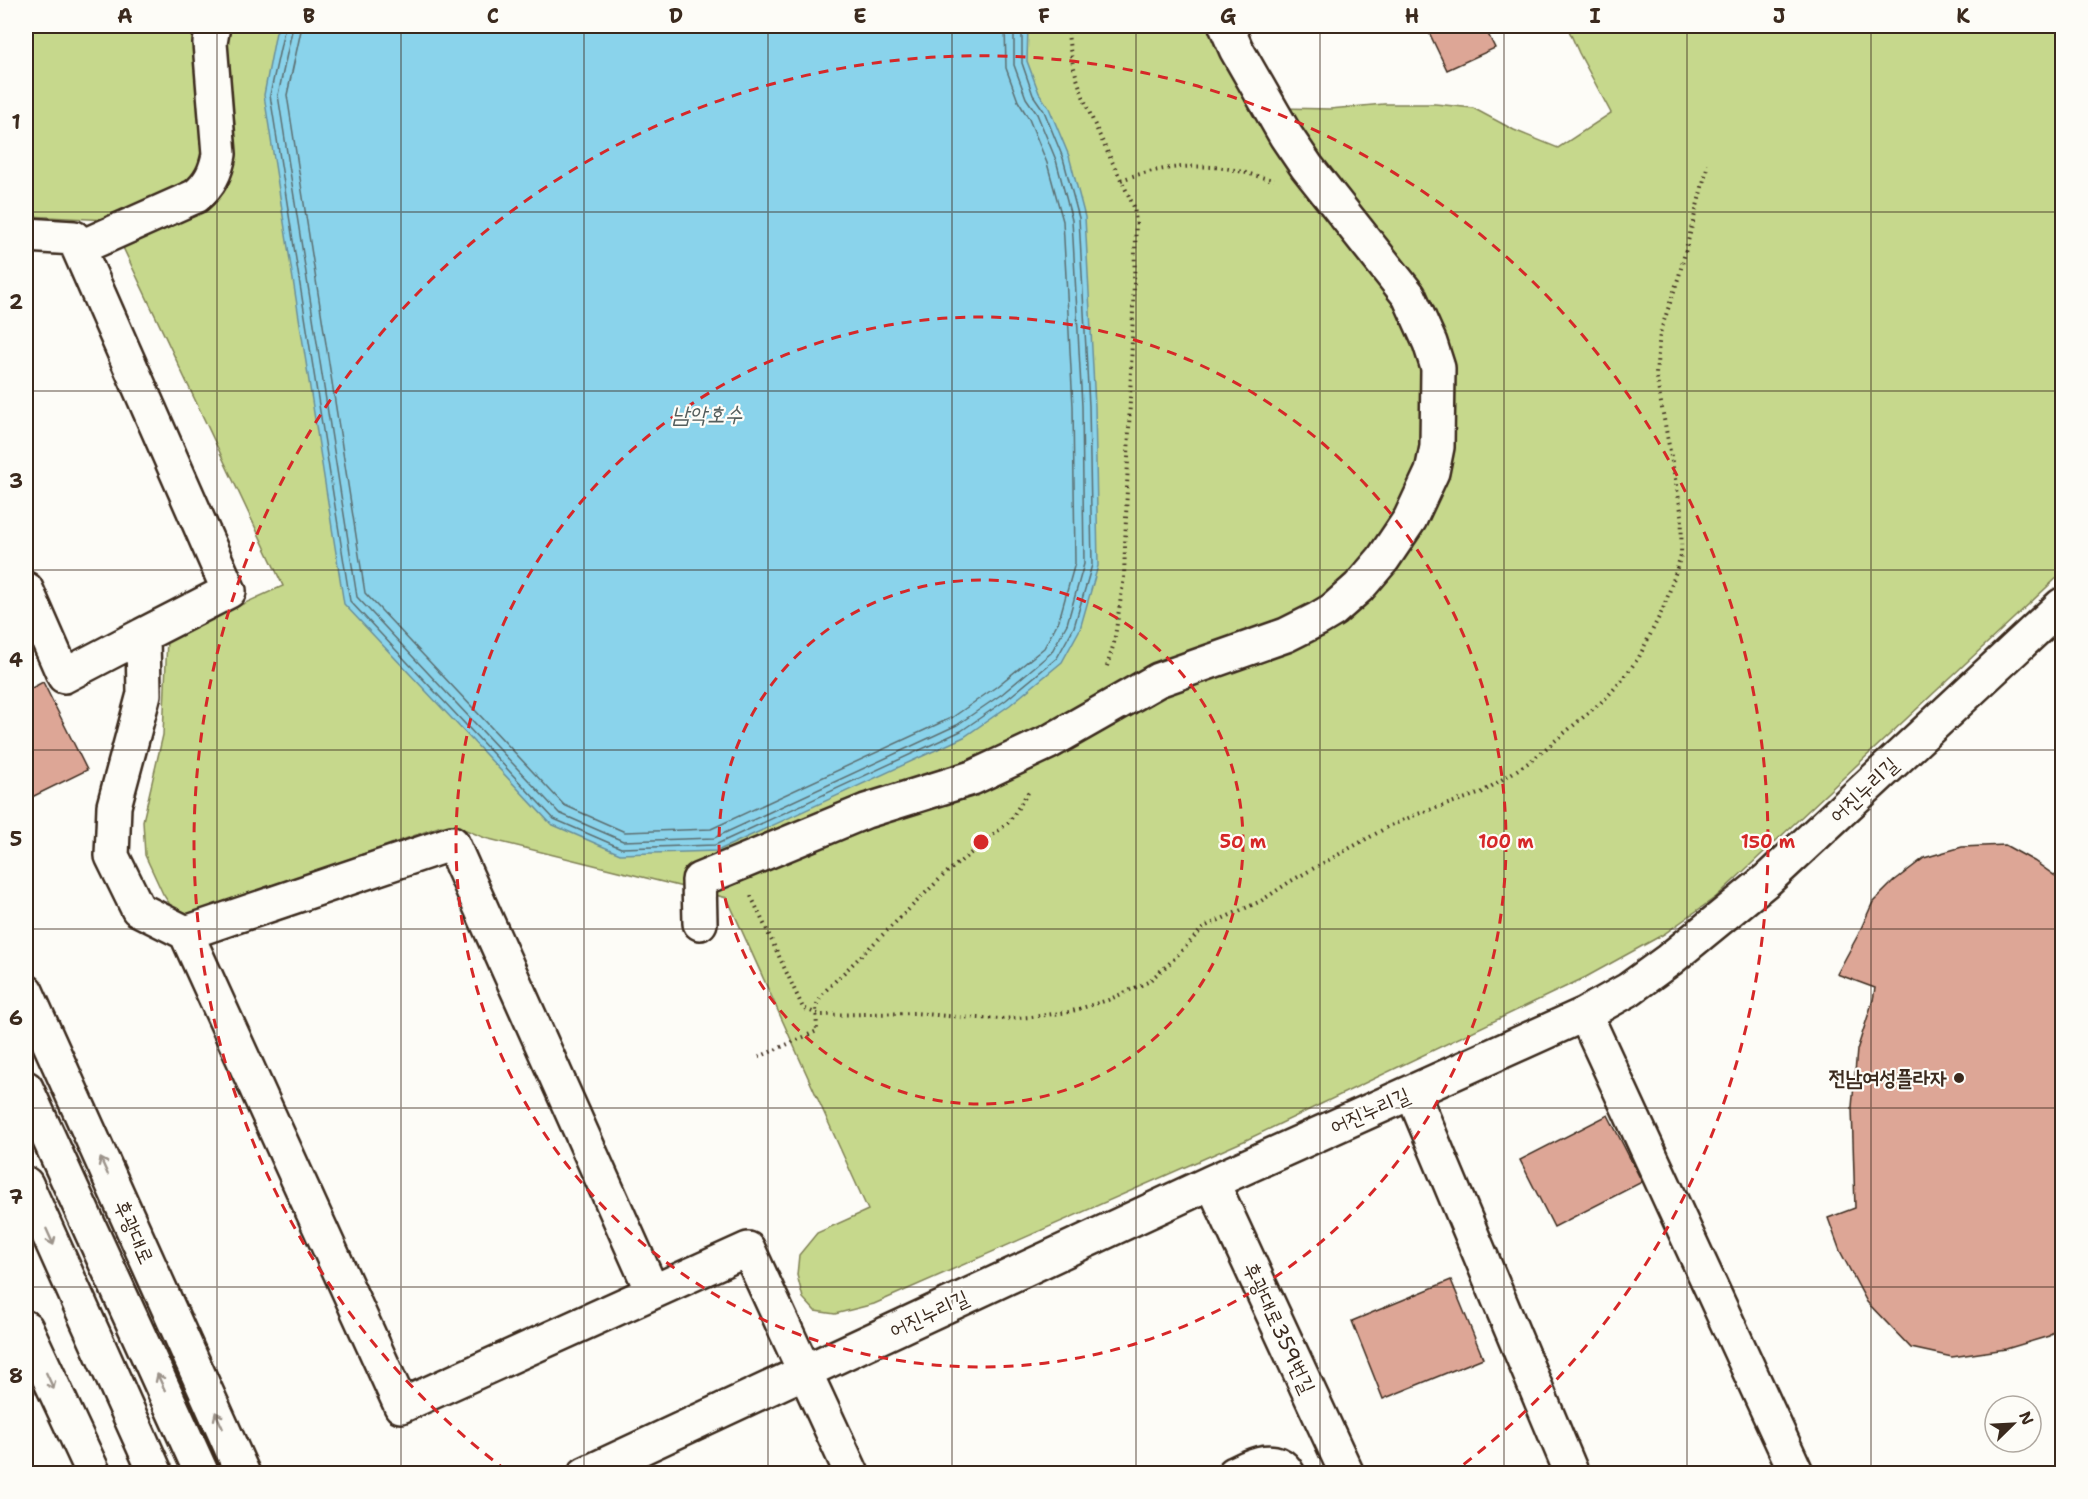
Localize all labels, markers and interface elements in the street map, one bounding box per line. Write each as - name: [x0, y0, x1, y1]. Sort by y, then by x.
- text: A: [117, 3, 133, 29]
- text: B: [303, 3, 315, 29]
- text: C: [487, 3, 499, 29]
- text: D: [669, 3, 683, 29]
- text: E: [853, 3, 867, 29]
- text: F: [1038, 3, 1050, 29]
- text: G: [1220, 3, 1236, 29]
- text: H: [1405, 3, 1419, 29]
- text: I: [1589, 3, 1601, 29]
- text: J: [1773, 3, 1786, 29]
- text: K: [1956, 3, 1970, 29]
- text: 1: [11, 109, 21, 135]
- text: 2: [9, 289, 23, 315]
- water label: 남악호수: [672, 400, 743, 429]
- text: 3: [9, 468, 23, 494]
- text: 4: [9, 647, 23, 673]
- street label: 어진누리길: [1824, 751, 1905, 829]
- text: 5: [10, 826, 22, 852]
- text: 50 m: [1220, 830, 1267, 854]
- text: 100 m: [1478, 830, 1534, 854]
- text: 150 m: [1741, 830, 1796, 854]
- centre of rings: [971, 832, 991, 852]
- text: 6: [9, 1005, 23, 1031]
- place label: 전남여성플라자: [1829, 1064, 1947, 1092]
- marker: 전남여성플라자: [1952, 1071, 1966, 1085]
- street label: 어진누리길: [1326, 1081, 1414, 1141]
- one-way arrow: [98, 1157, 110, 1175]
- text: 7: [9, 1184, 23, 1210]
- street label: 후광대로: [107, 1195, 161, 1269]
- one-way arrow: [44, 1228, 56, 1246]
- street label: 후광대로359번길: [1236, 1258, 1322, 1398]
- street label: 어진누리길: [885, 1283, 973, 1345]
- text: 8: [9, 1363, 23, 1389]
- one-way arrow: [45, 1371, 57, 1389]
- one-way arrow: [154, 1374, 166, 1392]
- north arrow: [1983, 1394, 2043, 1454]
- text: N: [2014, 1408, 2038, 1428]
- one-way arrow: [213, 1412, 224, 1430]

